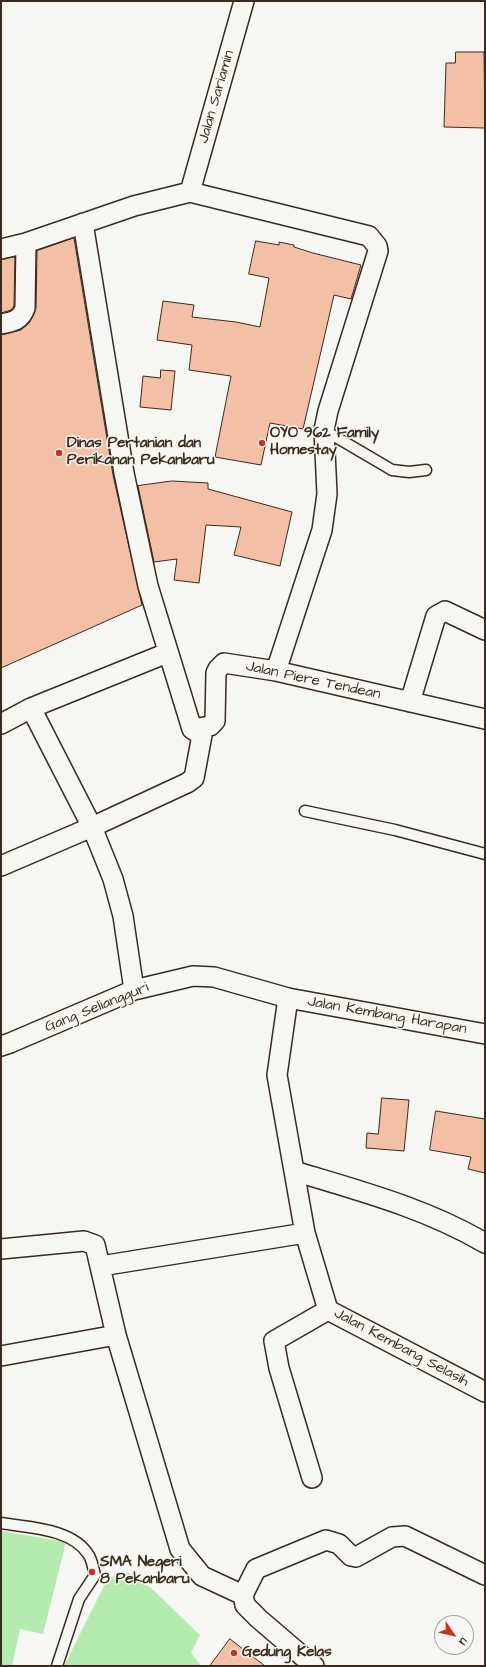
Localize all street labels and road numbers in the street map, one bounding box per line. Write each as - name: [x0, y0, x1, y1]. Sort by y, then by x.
- street label: Jalan Sariamin: [195, 48, 239, 146]
- street label: Jalan Piere Tendean: [244, 658, 382, 704]
- street label: Gang Seliangguri: [42, 979, 152, 1037]
- street label: Jalan Kembang Harapan: [306, 993, 468, 1039]
- street label: Jalan Kembang Selasih: [330, 1305, 472, 1391]

